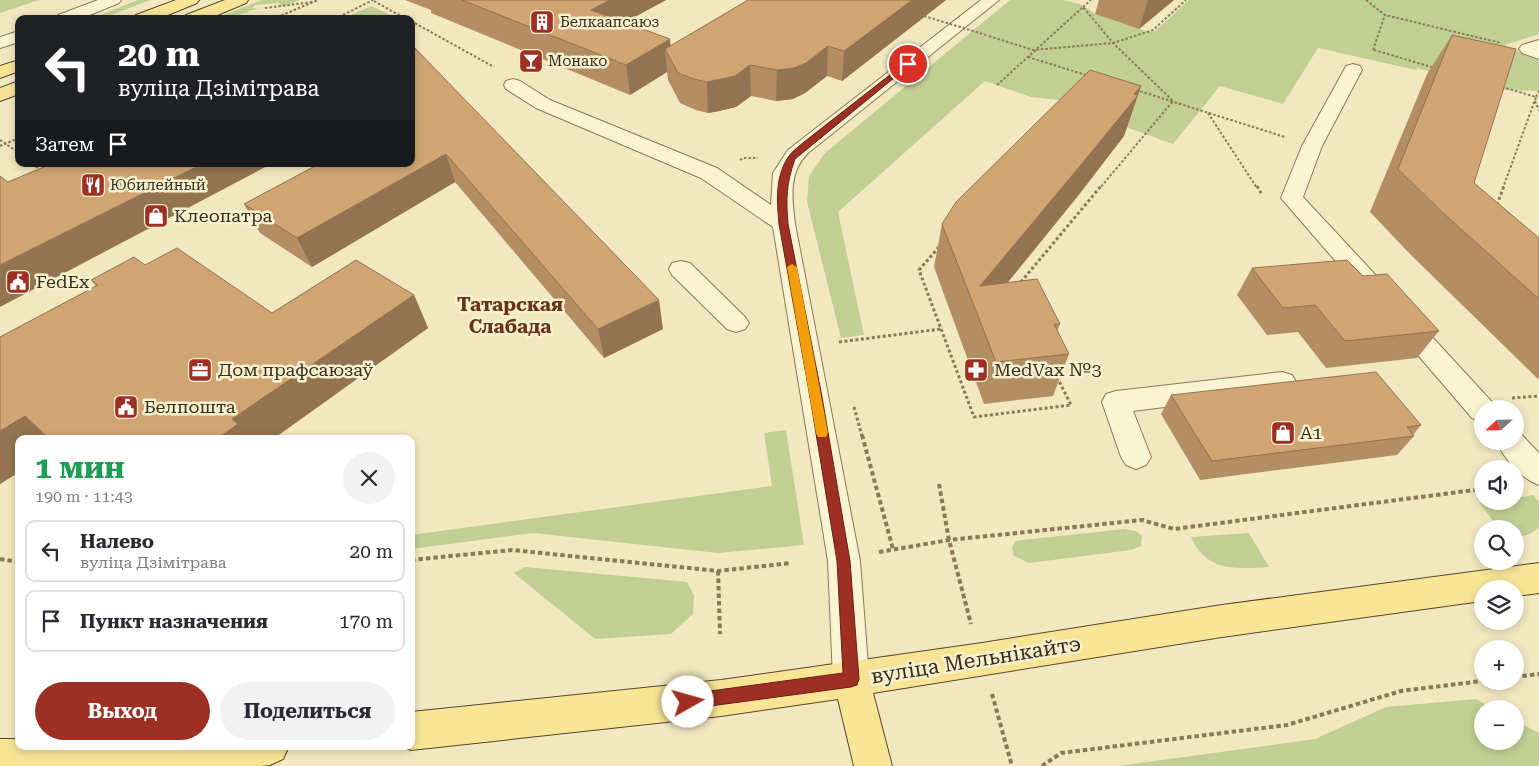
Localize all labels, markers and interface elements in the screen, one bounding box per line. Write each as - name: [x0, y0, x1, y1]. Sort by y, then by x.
- building icon: Белкаапсаюз: [529, 9, 555, 35]
- place label: Белкаапсаюз: [560, 13, 660, 31]
- text: 20 m: [118, 34, 200, 75]
- icon: left: [35, 35, 100, 100]
- pin: [887, 43, 929, 85]
- bar icon: Монако: [518, 48, 544, 74]
- icon: arrive: [894, 50, 922, 78]
- place label: Монако: [548, 52, 608, 70]
- text: вуліца Дзімітрава: [118, 76, 319, 101]
- icon: arrive: [104, 130, 132, 158]
- text: Затем: [35, 133, 94, 156]
- restaurant icon: Юбилейный: [80, 172, 106, 198]
- place label: Юбилейный: [110, 176, 206, 194]
- shop icon: Клеопатра: [143, 203, 169, 229]
- place label: Клеопатра: [174, 205, 273, 226]
- public building icon: FedEx: [5, 269, 31, 295]
- place label: FedEx: [36, 271, 90, 292]
- district label: Татарская Слабада: [457, 293, 563, 338]
- office icon: Дом прафсаюзаў: [187, 357, 213, 383]
- pharmacy icon: MedVax №3: [963, 357, 989, 383]
- place label: Дом прафсаюзаў: [218, 359, 374, 380]
- place label: MedVax №3: [994, 359, 1102, 380]
- public building icon: Белпошта: [113, 394, 139, 420]
- place label: Белпошта: [144, 396, 236, 417]
- north arrow: [1474, 400, 1524, 450]
- map controls: [1474, 400, 1524, 750]
- shop icon: A1: [1270, 420, 1296, 446]
- place label: A1: [1300, 422, 1323, 443]
- text: 1 мин: [35, 450, 125, 485]
- button: close: [343, 452, 395, 504]
- button: sound: [1474, 460, 1524, 510]
- text: 190 m · 11:43: [35, 487, 133, 506]
- button: search: [1474, 520, 1524, 570]
- text: Налево: [80, 530, 154, 553]
- icon: left: [37, 537, 65, 565]
- text: 20 m: [350, 540, 393, 563]
- text: вуліца Дзімітрава: [80, 553, 226, 572]
- button: layers: [1474, 580, 1524, 630]
- icon: arrive: [37, 607, 65, 635]
- text: Пункт назначения: [80, 610, 268, 633]
- text: 170 m: [339, 610, 393, 633]
- street label: вуліца Мельнікайтэ: [869, 632, 1083, 688]
- button: +: [1474, 640, 1524, 690]
- position arrow: [661, 675, 713, 727]
- button: Выход: [35, 682, 210, 740]
- button: Поделиться: [220, 682, 395, 740]
- button: −: [1474, 700, 1524, 750]

